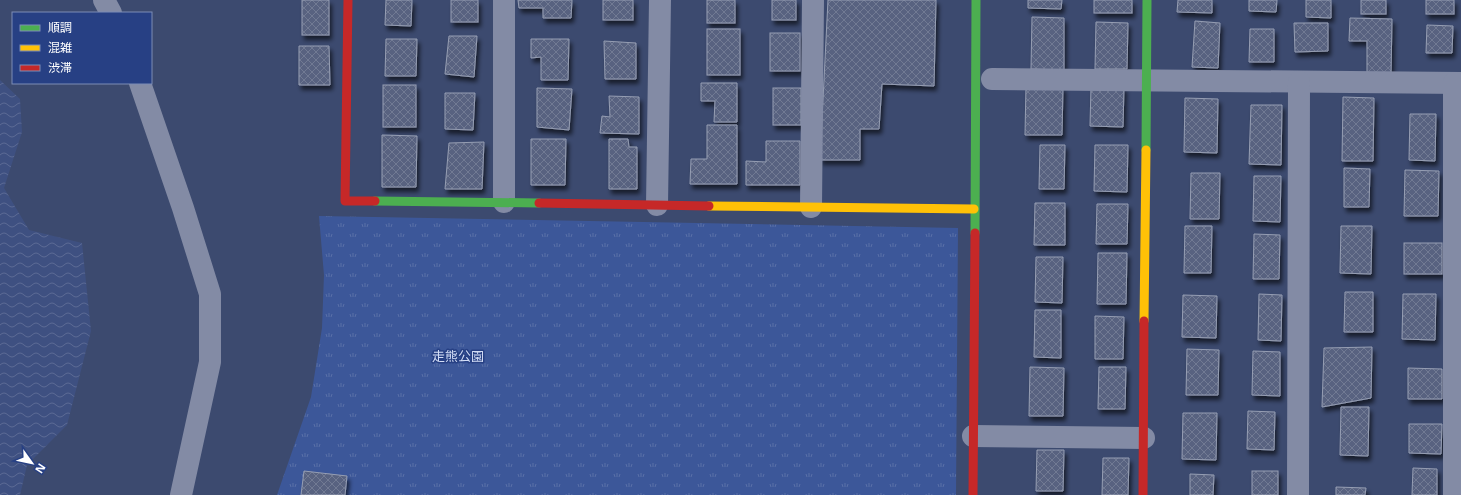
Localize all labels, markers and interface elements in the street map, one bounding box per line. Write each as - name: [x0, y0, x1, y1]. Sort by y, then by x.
- legend: [12, 12, 152, 84]
- text: 順調: [48, 19, 72, 36]
- text: 混雑: [48, 39, 72, 56]
- text: 渋滞: [48, 59, 72, 76]
- park label: 走熊公園: [432, 347, 484, 365]
- north arrow: [12, 443, 52, 483]
- text: N: [32, 461, 50, 477]

